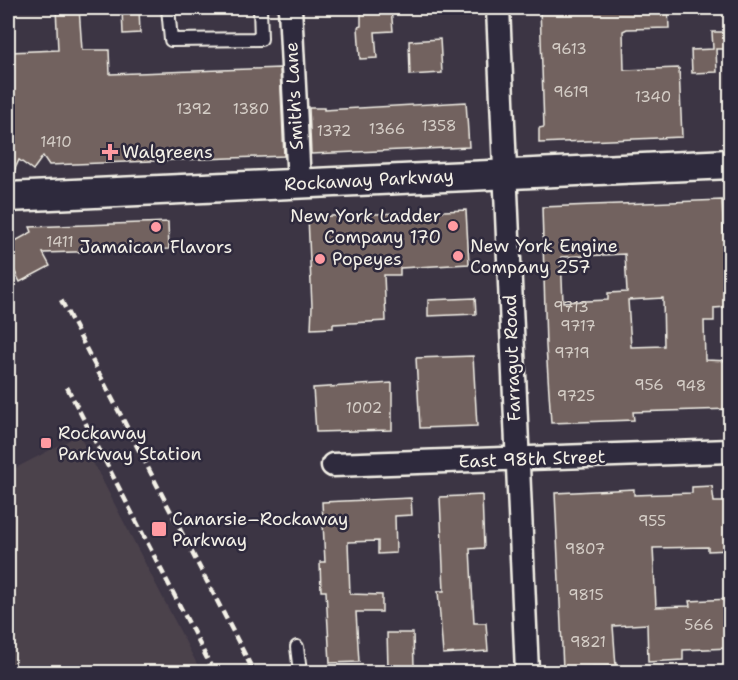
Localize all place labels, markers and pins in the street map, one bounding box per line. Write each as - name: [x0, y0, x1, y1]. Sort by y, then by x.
- place label: Walgreens: [122, 140, 213, 164]
- marker: Walgreens: [103, 145, 117, 159]
- place label: New York Ladder Company 170: [290, 204, 441, 249]
- marker: New York Ladder Company 170: [446, 219, 460, 233]
- marker: Jamaican Flavors: [149, 220, 163, 234]
- place label: New York Engine Company 257: [470, 234, 618, 279]
- place label: Jamaican Flavors: [80, 235, 232, 259]
- place label: Popeyes: [332, 247, 402, 271]
- marker: New York Engine Company 257: [451, 249, 465, 263]
- marker: Popeyes: [313, 252, 327, 266]
- place label: Rockaway Parkway Station: [58, 421, 202, 466]
- marker: Rockaway Parkway Station: [39, 436, 53, 450]
- place label: Canarsie–Rockaway Parkway: [172, 507, 348, 552]
- marker: Canarsie–Rockaway Parkway: [150, 520, 168, 538]

